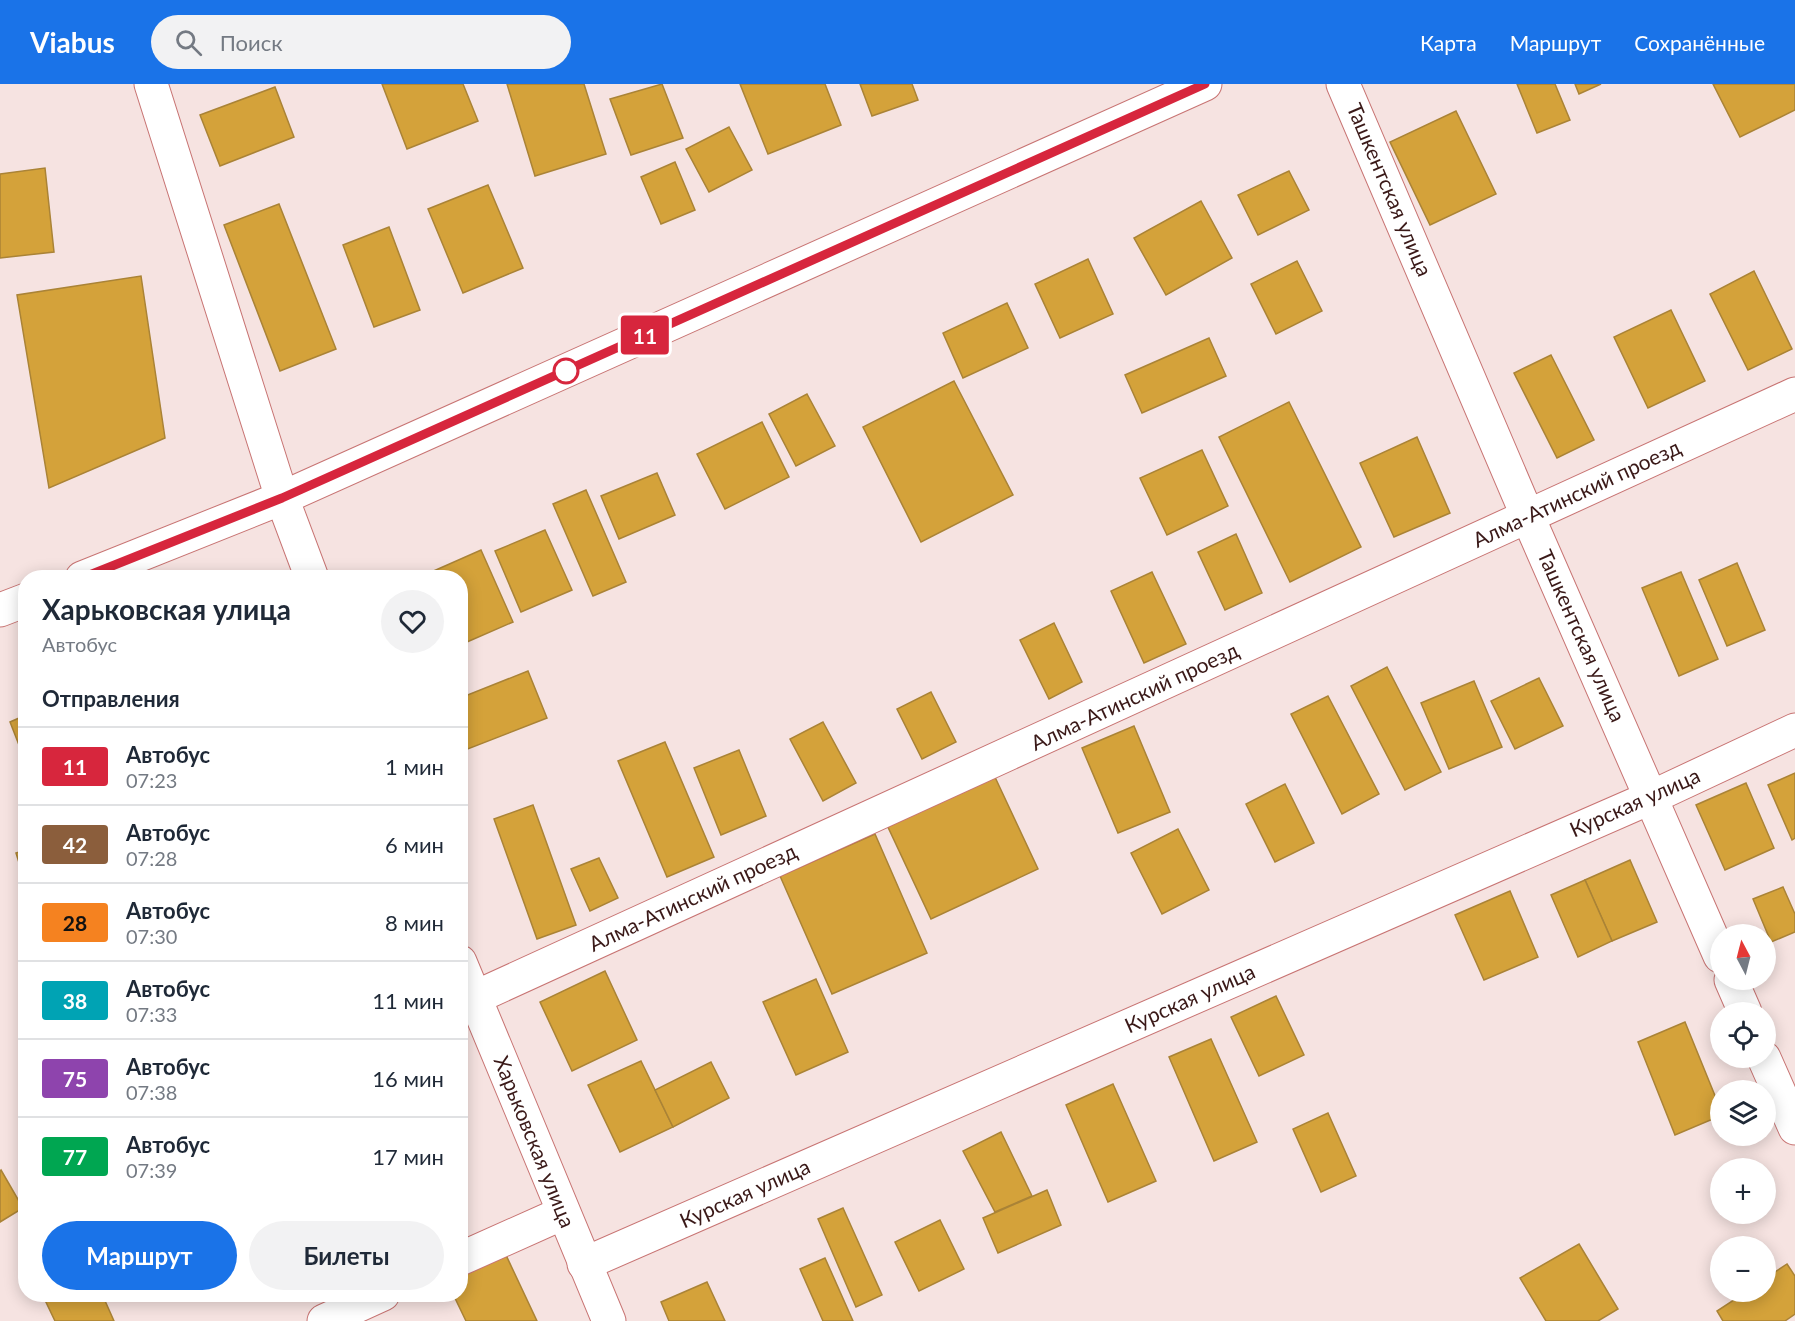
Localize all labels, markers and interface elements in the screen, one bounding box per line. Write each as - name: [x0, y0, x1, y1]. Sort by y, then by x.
- search box: [151, 15, 571, 69]
- text: Viabus: [30, 25, 115, 59]
- icon: search: [172, 26, 205, 59]
- text: Поиск: [220, 29, 283, 56]
- text: Карта: [1420, 30, 1477, 55]
- text: Маршрут: [1510, 30, 1601, 55]
- text: Сохранённые: [1634, 30, 1765, 55]
- street label: Ташкентская улица: [1343, 99, 1438, 280]
- line badge: 11: [618, 316, 672, 354]
- text: 11: [633, 323, 657, 348]
- unlabelled marker: [553, 358, 579, 384]
- street label: Алма-Атинский проезд: [1468, 433, 1684, 552]
- street label: Ташкентская улица: [1533, 545, 1632, 725]
- button: heart: [381, 590, 444, 653]
- text: Харьковская улица: [42, 592, 291, 626]
- text: Автобус: [42, 632, 117, 656]
- street label: Алма-Атинский проезд: [1026, 636, 1242, 755]
- text: Отправления: [42, 685, 180, 712]
- text: Автобус: [126, 741, 210, 768]
- text: 1 мин: [385, 753, 444, 780]
- text: 11: [63, 754, 87, 779]
- street label: Курская улица: [1565, 762, 1703, 842]
- text: 07:23: [126, 768, 177, 792]
- text: Автобус: [126, 819, 210, 846]
- text: 6 мин: [385, 831, 444, 858]
- text: 42: [63, 832, 87, 857]
- street label: Алма-Атинский проезд: [584, 837, 800, 956]
- text: 07:28: [126, 846, 177, 870]
- text: Автобус: [126, 897, 210, 924]
- text: 8 мин: [385, 909, 444, 936]
- text: 28: [63, 910, 87, 935]
- text: 07:30: [126, 924, 177, 948]
- north arrow: [1710, 924, 1776, 990]
- map controls: [1710, 924, 1776, 1302]
- street label: Курская улица: [1120, 958, 1258, 1038]
- text: Автобус: [126, 975, 210, 1002]
- text: 11 мин: [372, 987, 444, 1014]
- text: 38: [63, 988, 87, 1013]
- text: 07:33: [126, 1002, 177, 1026]
- button: locate: [1710, 1002, 1776, 1068]
- street label: Харьковская улица: [490, 1052, 581, 1231]
- text: Автобус: [126, 1053, 210, 1080]
- text: 16 мин: [372, 1065, 444, 1092]
- text: 75: [63, 1066, 87, 1091]
- text: 07:38: [126, 1080, 177, 1104]
- button: layers: [1710, 1080, 1776, 1146]
- text: Автобус: [126, 1131, 210, 1158]
- text: 17 мин: [372, 1143, 444, 1170]
- text: 77: [63, 1144, 87, 1169]
- street label: Курская улица: [675, 1153, 813, 1233]
- text: 07:39: [126, 1158, 177, 1182]
- button: +: [1710, 1158, 1776, 1224]
- button: Маршрут: [42, 1221, 237, 1290]
- button: Билеты: [249, 1221, 444, 1290]
- button: −: [1710, 1236, 1776, 1302]

